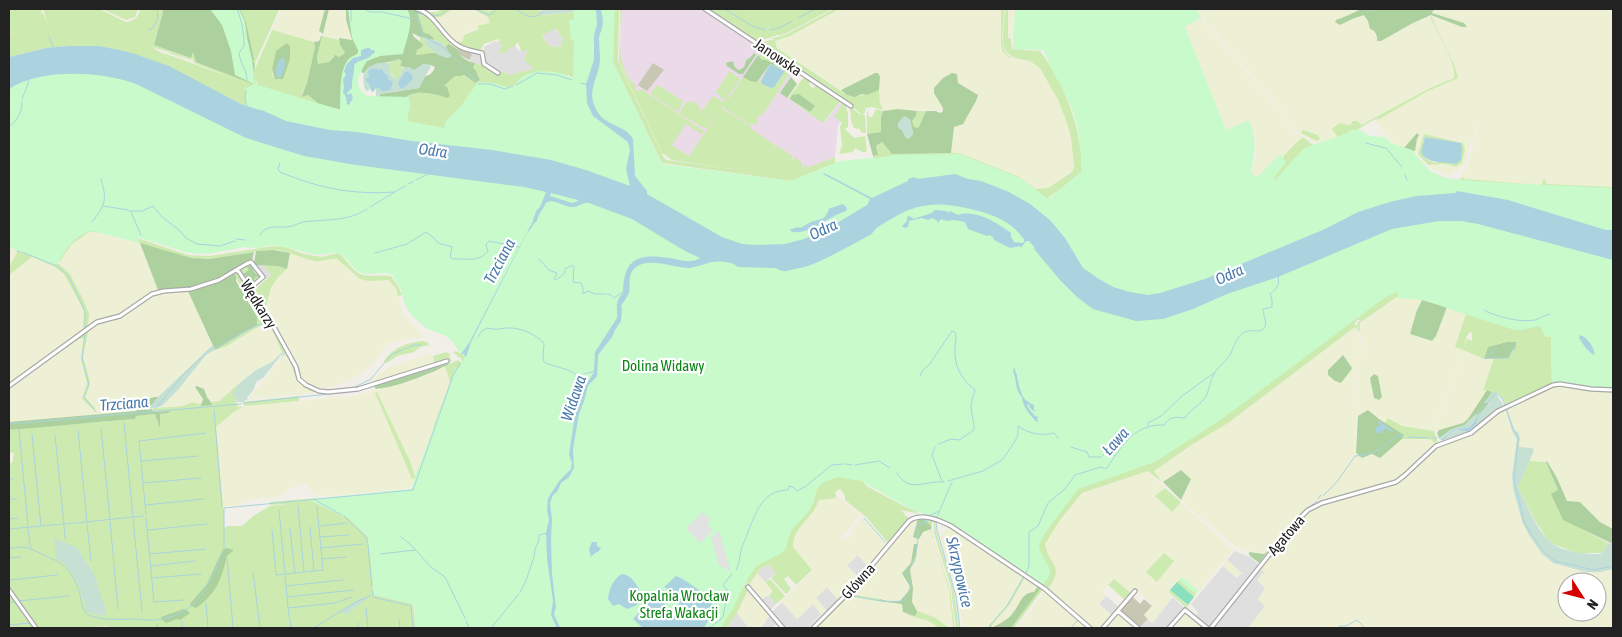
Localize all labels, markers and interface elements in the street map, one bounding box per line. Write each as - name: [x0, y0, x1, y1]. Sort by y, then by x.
- street label: Janowska: [751, 35, 805, 79]
- water label: Odra: [418, 139, 449, 161]
- water label: Odra: [806, 215, 840, 243]
- water label: Trzciana: [480, 235, 519, 287]
- water label: Odra: [1212, 260, 1246, 288]
- street label: Wędkarzy: [238, 277, 280, 331]
- park label: Dolina Widawy: [622, 357, 704, 374]
- water label: Widawa: [557, 372, 589, 423]
- water label: Trzciana: [99, 392, 150, 414]
- water label: Ława: [1098, 423, 1132, 458]
- street label: Agatowa: [1264, 512, 1308, 558]
- water label: Skrzypowice: [942, 534, 977, 609]
- street label: Główna: [838, 560, 878, 602]
- north arrow: [1557, 572, 1607, 622]
- park label: Kopalnia Wrocław Strefa Wakacji: [629, 587, 729, 621]
- text: N: [1584, 597, 1601, 613]

